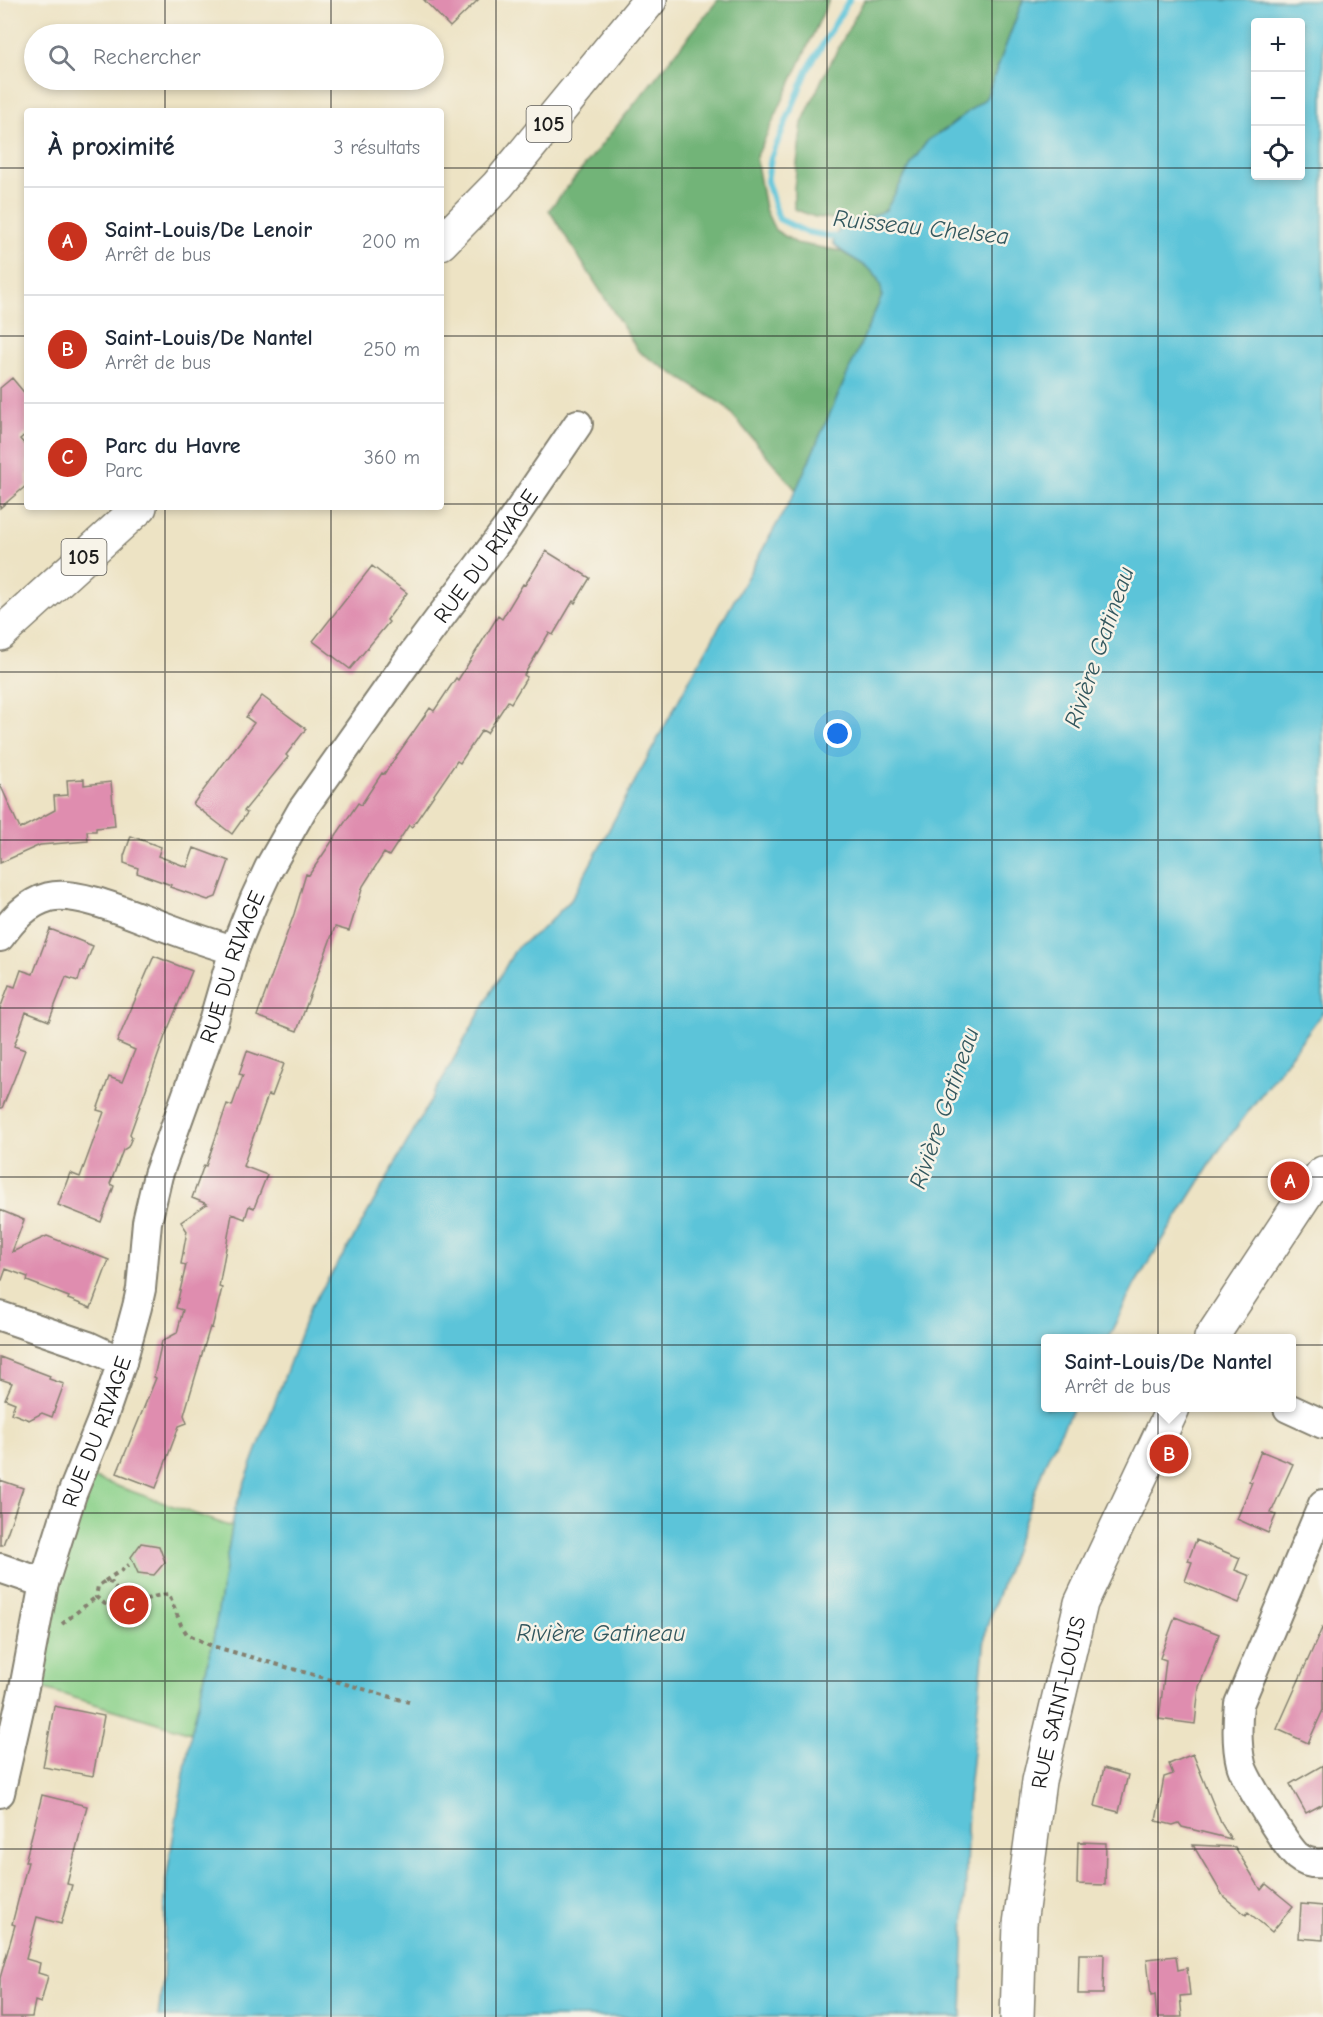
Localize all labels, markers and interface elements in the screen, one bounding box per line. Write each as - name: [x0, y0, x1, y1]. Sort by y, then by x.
- map controls: [1251, 18, 1305, 180]
- button: +: [1251, 18, 1305, 72]
- search box: [24, 24, 444, 90]
- icon: search: [45, 41, 78, 74]
- text: Rechercher: [93, 44, 201, 70]
- button: −: [1251, 72, 1305, 126]
- road number: 105: [526, 106, 572, 142]
- button: locate: [1251, 126, 1305, 180]
- text: À proximité: [48, 132, 175, 162]
- text: 3 résultats: [333, 136, 420, 159]
- water label: Ruisseau Chelsea: [832, 204, 1010, 250]
- text: Saint-Louis/De Lenoir: [105, 217, 312, 243]
- text: A: [62, 230, 73, 253]
- text: 200 m: [362, 230, 420, 253]
- text: Arrêt de bus: [105, 243, 211, 266]
- text: Saint-Louis/De Nantel: [105, 325, 313, 351]
- text: B: [61, 338, 74, 361]
- text: 250 m: [363, 338, 420, 361]
- text: Arrêt de bus: [105, 351, 211, 374]
- text: Parc du Havre: [105, 433, 241, 459]
- text: C: [61, 446, 74, 469]
- text: 360 m: [364, 446, 420, 469]
- text: Parc: [105, 459, 143, 482]
- street label: RUE DU RIVAGE: [429, 485, 544, 628]
- road number: 105: [62, 539, 106, 575]
- water label: Rivière Gatineau: [1058, 563, 1140, 731]
- your location: [823, 719, 852, 748]
- street label: RUE DU RIVAGE: [194, 887, 271, 1047]
- water label: Rivière Gatineau: [903, 1024, 985, 1192]
- pin: A: [1270, 1158, 1310, 1204]
- popup: [1041, 1334, 1296, 1412]
- text: Saint-Louis/De Nantel: [1065, 1349, 1272, 1375]
- street label: RUE DU RIVAGE: [57, 1353, 137, 1510]
- text: Arrêt de bus: [1065, 1375, 1171, 1398]
- pin: B: [1150, 1432, 1188, 1476]
- pin: C: [110, 1582, 148, 1628]
- street label: RUE SAINT-LOUIS: [1026, 1614, 1091, 1790]
- water label: Rivière Gatineau: [517, 1619, 685, 1647]

